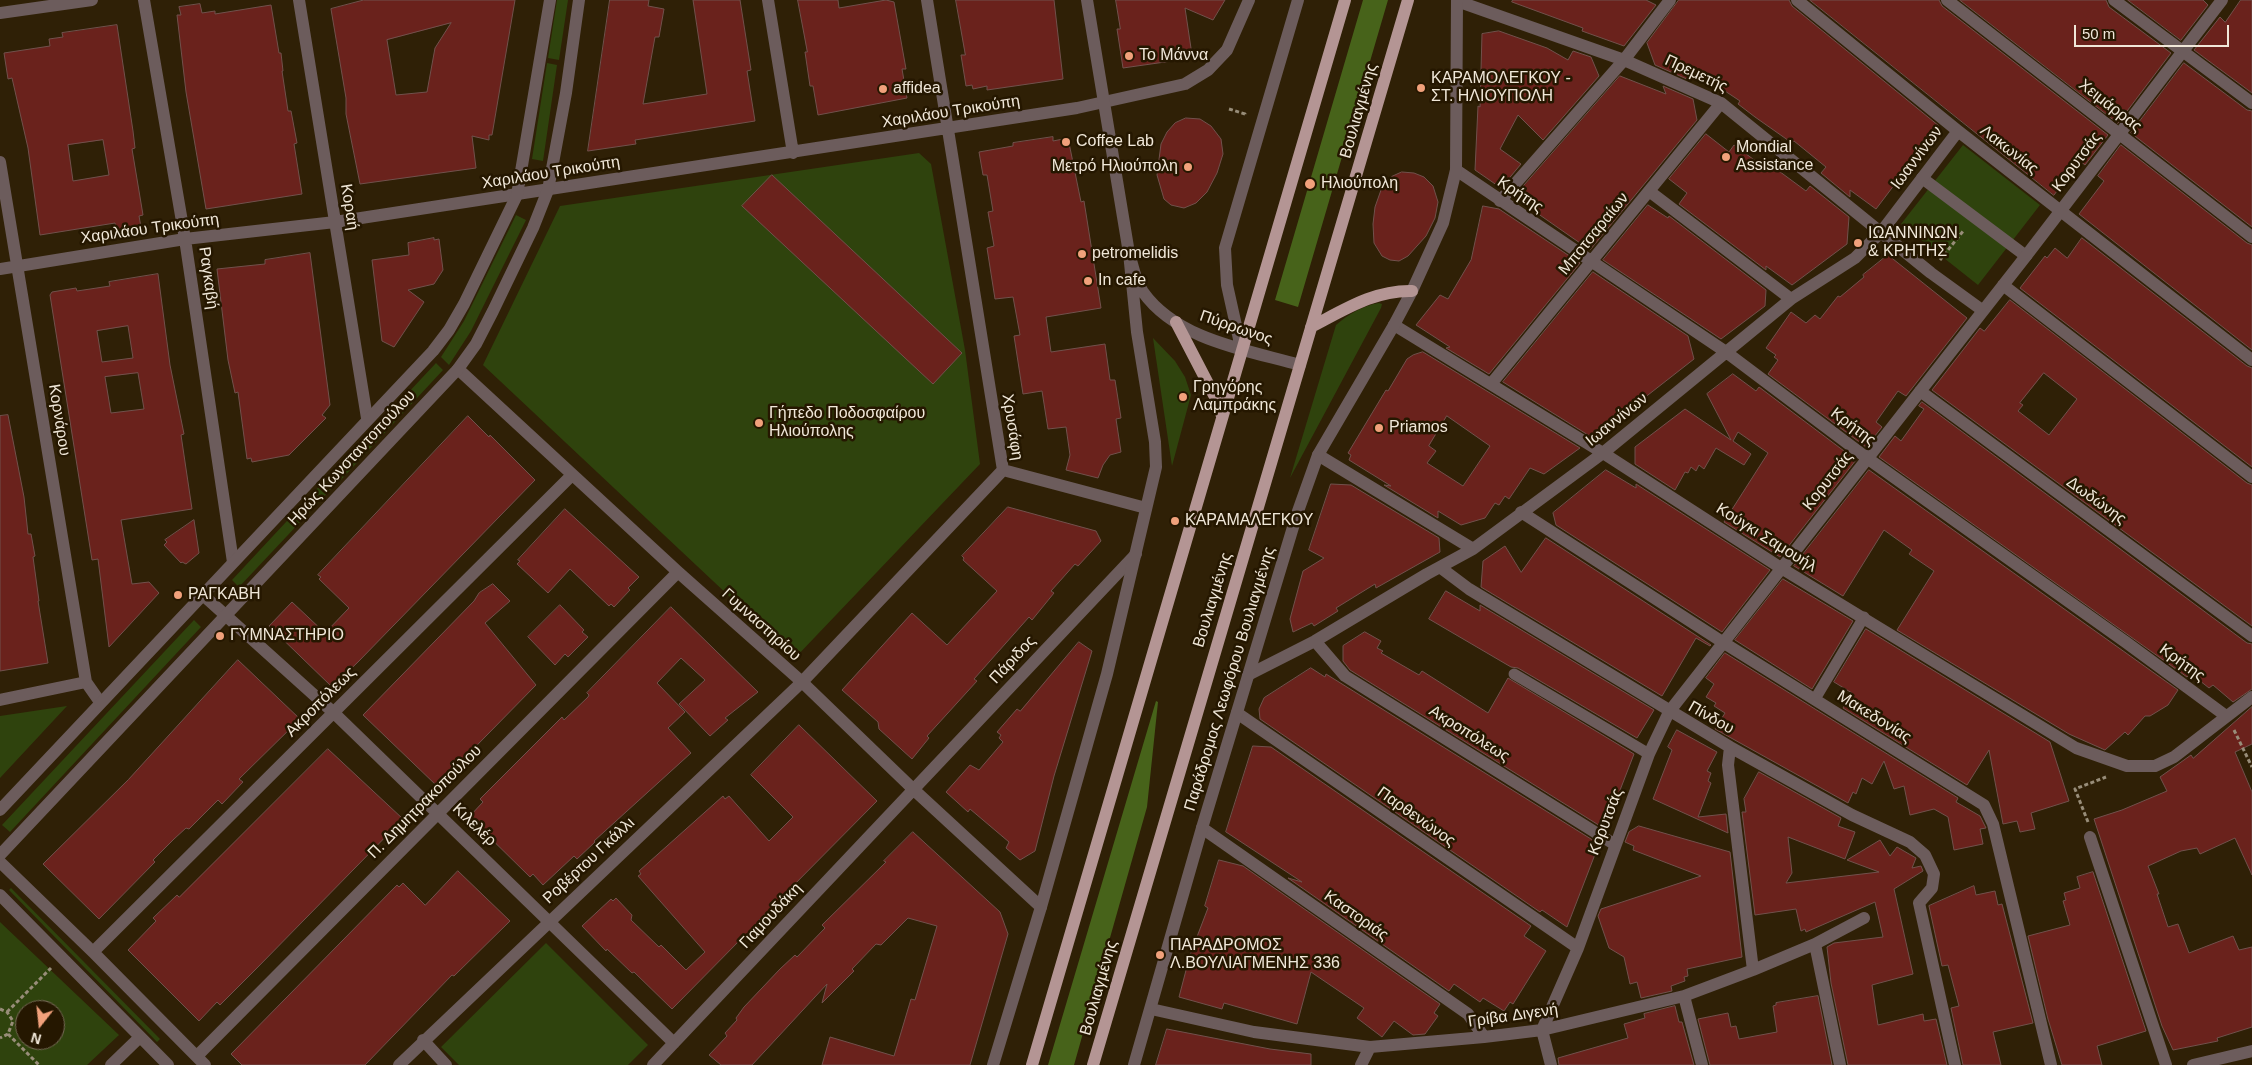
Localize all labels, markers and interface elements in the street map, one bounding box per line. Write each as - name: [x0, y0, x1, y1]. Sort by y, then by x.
- scale bar: [2077, 15, 2232, 47]
- text: 50 m: [2082, 25, 2115, 42]
- place label: Το Μάννα: [1139, 46, 1208, 66]
- marker: Το Μάννα: [1123, 50, 1135, 62]
- street label: Πρεμετής: [1662, 51, 1730, 97]
- street label: Βουλιαγμένης: [1336, 61, 1382, 161]
- place label: ΚΑΡΑΜΟΛΕΓΚΟΥ - ΣΤ. ΗΛΙΟΥΠΟΛΗ: [1431, 69, 1571, 107]
- street label: Χειμάρρας: [2075, 75, 2145, 137]
- place label: affidea: [893, 79, 941, 99]
- marker: ΚΑΡΑΜΟΛΕΓΚΟΥ - ΣΤ. ΗΛΙΟΥΠΟΛΗ: [1415, 82, 1427, 94]
- marker: affidea: [877, 83, 889, 95]
- street label: Χαριλάου Τρικούπη: [881, 92, 1021, 132]
- street label: Λακωνίας: [1976, 121, 2042, 179]
- street label: Ιωαννίνων: [1887, 123, 1947, 193]
- street label: Κορυτσάς: [2048, 128, 2106, 196]
- place label: Coffee Lab: [1076, 132, 1154, 152]
- marker: Coffee Lab: [1060, 136, 1072, 148]
- place label: Mondial Assistance: [1736, 138, 1813, 176]
- marker: Mondial Assistance: [1720, 151, 1732, 163]
- street label: Χαριλάου Τρικούπη: [481, 153, 621, 193]
- place label: Μετρό Ηλιούπολη: [1052, 157, 1178, 177]
- marker: Μετρό Ηλιούπολη: [1182, 161, 1194, 173]
- street label: Κρήτης: [1493, 173, 1547, 217]
- place label: Ηλιούπολη: [1321, 174, 1398, 194]
- marker: Ηλιούπολη: [1303, 177, 1317, 191]
- street label: Κοραή: [336, 182, 362, 232]
- street label: Μποτσαραίων: [1555, 189, 1633, 279]
- street label: Χαριλάου Τρικούπη: [80, 210, 220, 248]
- place label: ΙΩΑΝΝΙΝΩΝ & ΚΡΗΤΗΣ: [1868, 224, 1958, 262]
- marker: ΙΩΑΝΝΙΝΩΝ & ΚΡΗΤΗΣ: [1852, 237, 1864, 249]
- place label: petromelidis: [1092, 244, 1178, 264]
- street label: Ραγκαβή: [194, 245, 222, 311]
- marker: petromelidis: [1076, 248, 1088, 260]
- place label: In cafe: [1098, 271, 1146, 291]
- marker: In cafe: [1082, 275, 1094, 287]
- street label: Πύρρωνος: [1197, 307, 1275, 349]
- place label: Γρηγόρης Λαμπράκης: [1193, 378, 1276, 416]
- street label: Κορνάρου: [44, 383, 74, 457]
- street label: Ηρώς Κωνσταντοπούλου: [284, 386, 420, 530]
- street label: Ιωαννίνων: [1582, 389, 1652, 451]
- marker: Γρηγόρης Λαμπράκης: [1177, 391, 1189, 403]
- street label: Χρυσάφη: [997, 392, 1027, 462]
- place label: Γήπεδο Ποδοσφαίρου Ηλιούπολης: [769, 404, 925, 442]
- street label: Κρήτης: [1827, 404, 1879, 450]
- marker: Γήπεδο Ποδοσφαίρου Ηλιούπολης: [753, 417, 765, 429]
- place label: Priamos: [1389, 418, 1448, 438]
- marker: Priamos: [1373, 422, 1385, 434]
- street label: Κορυτσάς: [1799, 447, 1857, 515]
- street label: Δωδώνης: [2062, 473, 2130, 529]
- street label: Κούγκι Σαμουήλ: [1712, 499, 1820, 577]
- place label: ΚΑΡΑΜΑΛΕΓΚΟΥ: [1185, 511, 1313, 531]
- marker: ΚΑΡΑΜΑΛΕΓΚΟΥ: [1169, 515, 1181, 527]
- street label: Παράδρομος Λεωφόρου Βουλιαγμένης: [1181, 545, 1279, 813]
- street label: Βουλιαγμένης: [1189, 550, 1237, 650]
- place label: ΡΑΓΚΑΒΗ: [188, 585, 261, 605]
- street label: Γυμναστηρίου: [718, 585, 804, 665]
- marker: ΡΑΓΚΑΒΗ: [172, 589, 184, 601]
- place label: ΓΥΜΝΑΣΤΗΡΙΟ: [230, 626, 344, 646]
- marker: ΓΥΜΝΑΣΤΗΡΙΟ: [214, 630, 226, 642]
- street label: Πάριδος: [986, 632, 1040, 688]
- street label: Κρήτης: [2155, 640, 2209, 686]
- street label: Ακροπόλεως: [282, 663, 360, 741]
- street label: Μακεδονίας: [1833, 687, 1915, 747]
- street label: Πίνδου: [1685, 697, 1737, 739]
- street label: Ακροπόλεως: [1425, 702, 1513, 766]
- street label: Π. Δημητρακοπούλου: [364, 741, 486, 863]
- street label: Παρθενώνος: [1373, 783, 1459, 851]
- street label: Κορυτσάς: [1584, 786, 1628, 858]
- street label: Κιλελέρ: [448, 799, 500, 851]
- street label: Ροβέρτου Γκάλλι: [539, 814, 639, 908]
- street label: Γιαμουδάκη: [736, 879, 806, 953]
- street label: Καστοριάς: [1320, 887, 1392, 945]
- place label: ΠΑΡΑΔΡΟΜΟΣ Λ.ΒΟΥΛΙΑΓΜΕΝΗΣ 336: [1170, 936, 1340, 974]
- street label: Βουλιαγμένης: [1076, 938, 1122, 1038]
- marker: ΠΑΡΑΔΡΟΜΟΣ Λ.ΒΟΥΛΙΑΓΜΕΝΗΣ 336: [1154, 949, 1166, 961]
- north arrow: [15, 1000, 65, 1050]
- street label: Γρίβα Διγενή: [1467, 1000, 1559, 1032]
- text: N: [29, 1029, 43, 1048]

